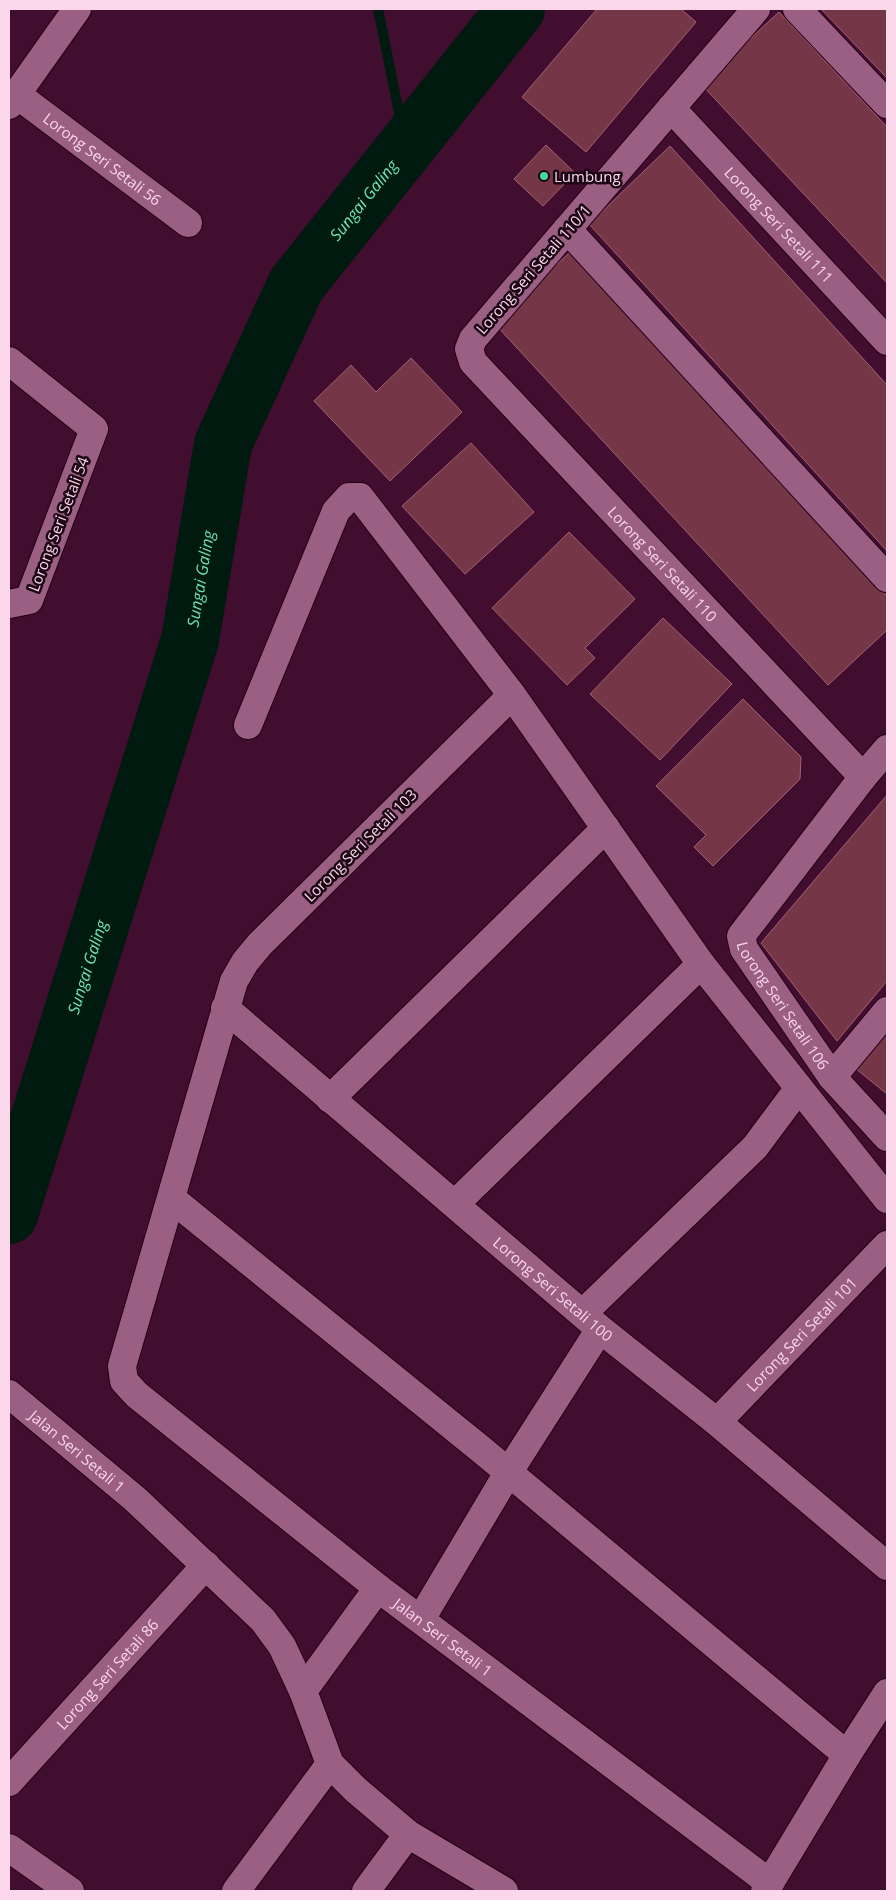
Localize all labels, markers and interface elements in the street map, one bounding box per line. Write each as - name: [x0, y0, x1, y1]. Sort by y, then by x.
- street label: Lorong Seri Setali 56: [39, 108, 166, 210]
- water label: Sungai Galing: [325, 155, 403, 245]
- street label: Lorong Seri Setali 111: [720, 162, 838, 287]
- place label: Lumbung: [554, 166, 621, 186]
- marker: Lumbung: [538, 170, 550, 182]
- street label: Lorong Seri Setali 110/1: [471, 200, 595, 338]
- street label: Lorong Seri Setali 54: [23, 453, 93, 594]
- street label: Lorong Seri Setali 110: [603, 502, 722, 626]
- water label: Sungai Galing: [181, 528, 219, 629]
- street label: Lorong Seri Setali 103: [299, 784, 421, 906]
- water label: Sungai Galing: [62, 916, 112, 1017]
- street label: Lorong Seri Setali 106: [733, 940, 834, 1073]
- street label: Lorong Seri Setali 100: [489, 1232, 617, 1346]
- street label: Lorong Seri Setali 101: [742, 1272, 861, 1396]
- street label: Jalan Seri Setali 1: [24, 1404, 129, 1497]
- street label: Jalan Seri Setali 1: [388, 1592, 496, 1681]
- street label: Lorong Seri Setali 86: [52, 1614, 163, 1734]

